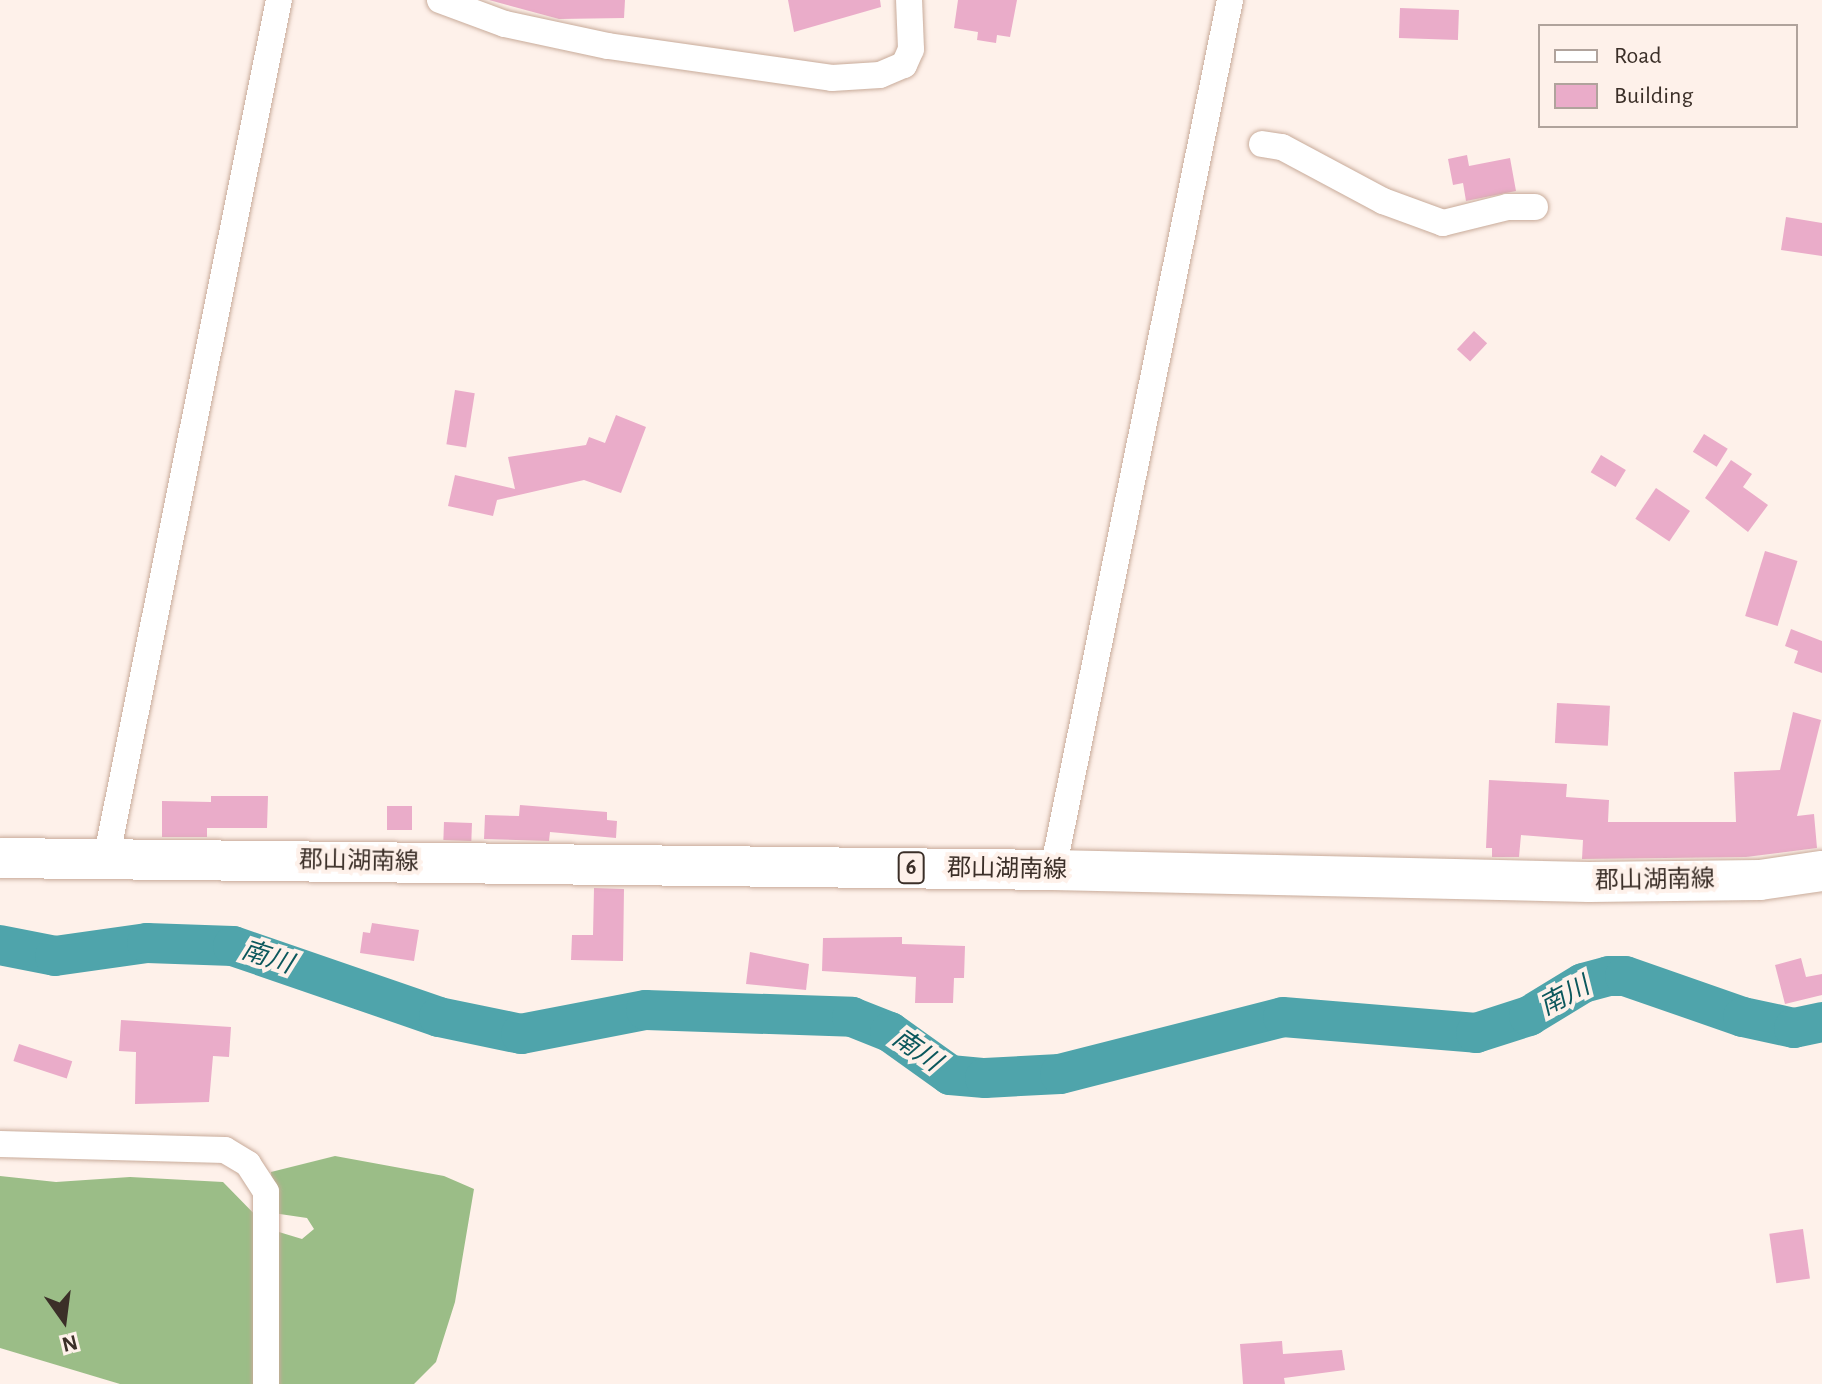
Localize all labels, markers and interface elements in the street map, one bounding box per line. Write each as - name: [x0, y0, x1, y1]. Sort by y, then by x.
- legend: [1538, 24, 1798, 128]
- text: Road: [1614, 44, 1662, 68]
- text: Building: [1614, 84, 1693, 108]
- street label: 郡山湖南線: [299, 847, 419, 877]
- road number: 6: [897, 850, 925, 886]
- street label: 郡山湖南線: [947, 855, 1067, 885]
- street label: 郡山湖南線: [1595, 866, 1715, 896]
- water label: 南川: [237, 935, 297, 981]
- water label: 南川: [1535, 971, 1595, 1023]
- water label: 南川: [886, 1023, 946, 1079]
- north arrow: [24, 1280, 104, 1360]
- text: N: [60, 1331, 80, 1356]

